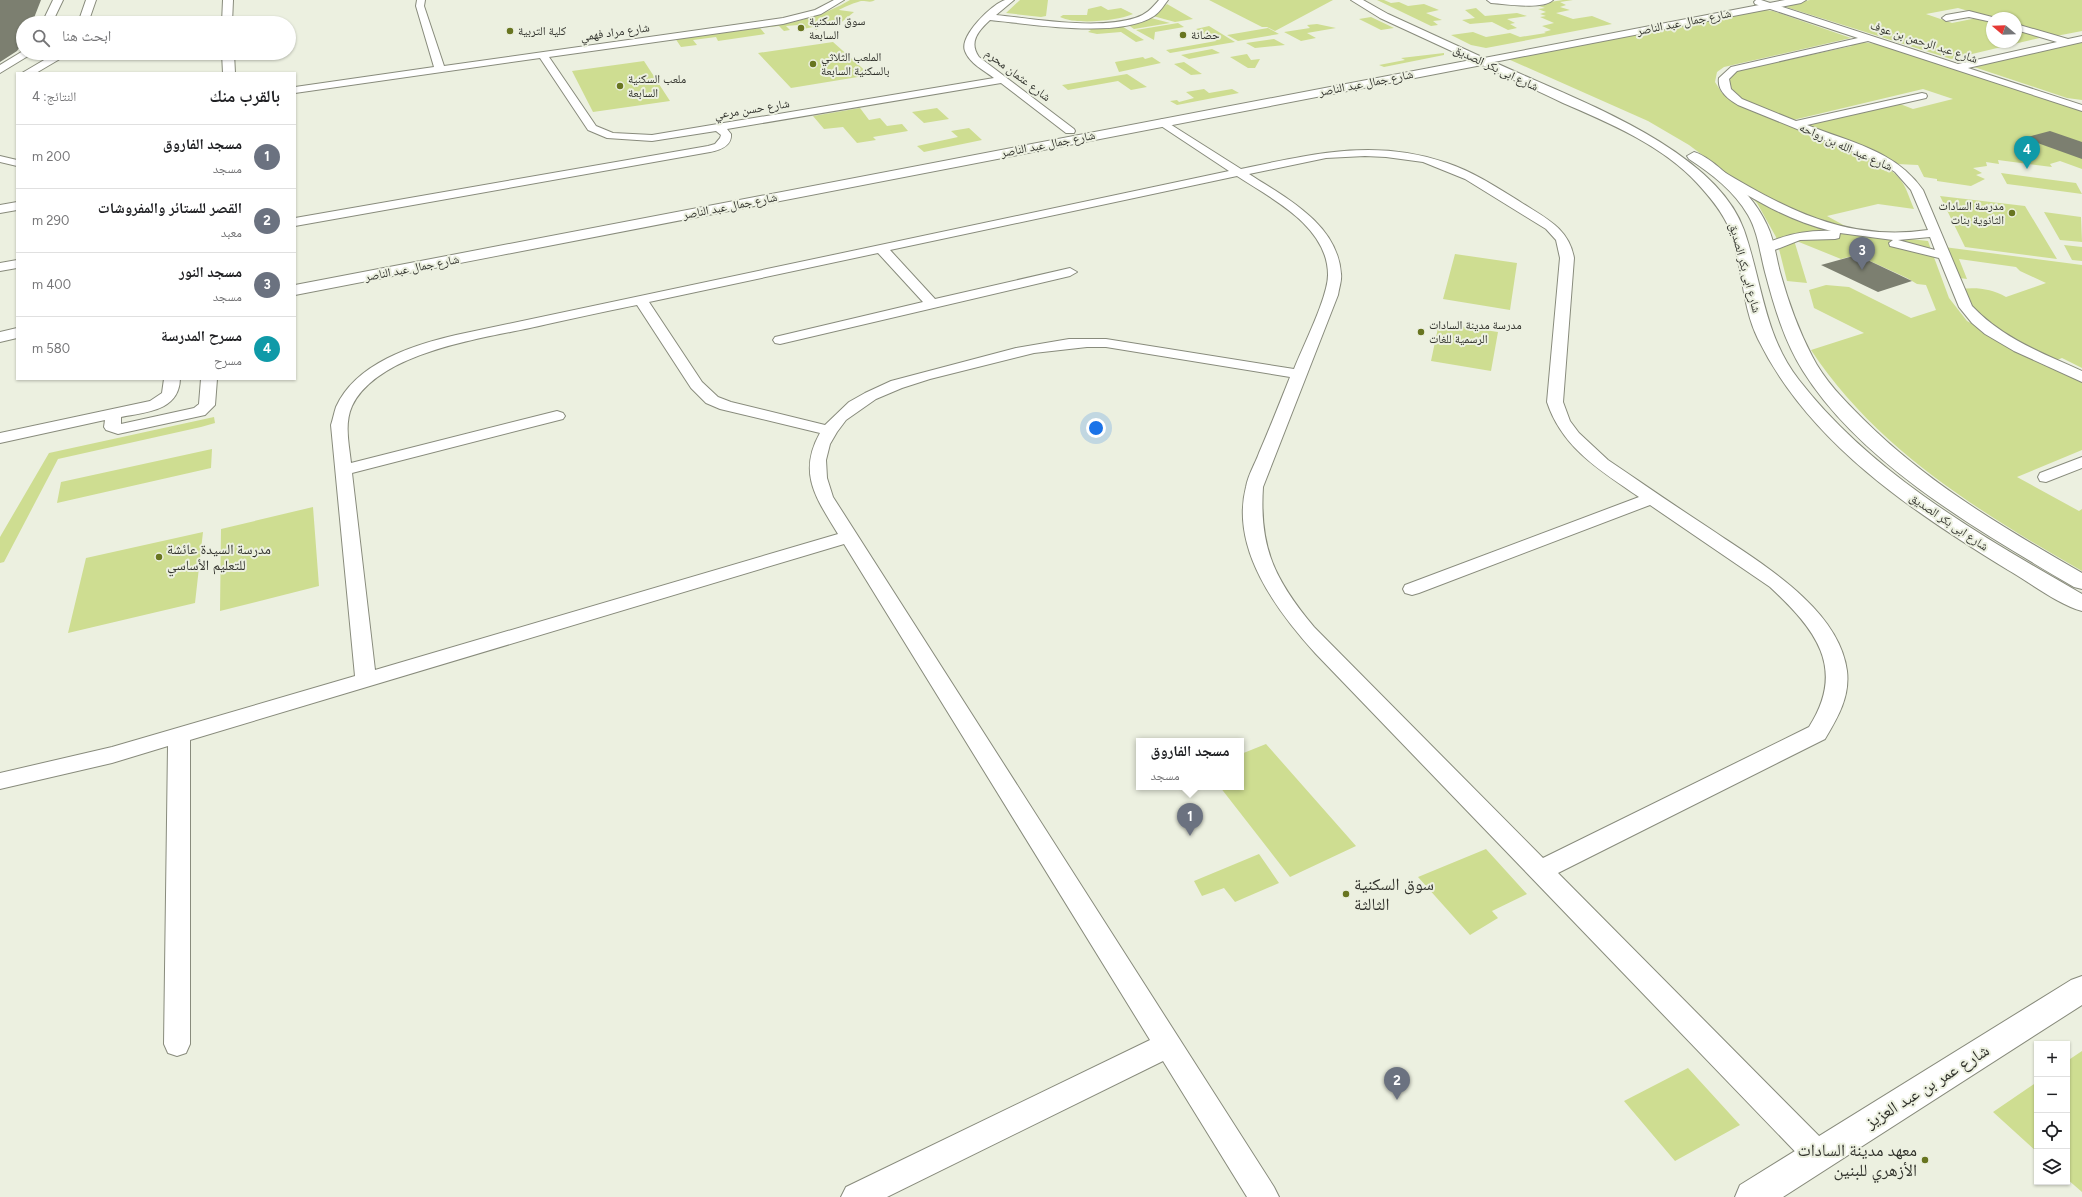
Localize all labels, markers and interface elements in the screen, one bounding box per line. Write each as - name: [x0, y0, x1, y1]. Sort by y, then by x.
- street label: شارع جمال عبد الناصر: [1635, 6, 1733, 39]
- north arrow: [1986, 12, 2022, 48]
- place label: سوق السكنية السابعة: [809, 14, 865, 42]
- search box: [16, 16, 296, 60]
- street label: شارع عبد الرحمن بن عوف: [1868, 18, 1979, 67]
- street label: شارع مراد فهمي: [580, 20, 651, 47]
- marker: سوق السكنية السابعة: [796, 23, 806, 33]
- place label: كلية التربية: [518, 24, 566, 38]
- marker: كلية التربية: [505, 26, 515, 36]
- icon: search: [30, 27, 52, 49]
- text: ابحث هنا: [62, 27, 111, 45]
- place label: حضانة: [1191, 28, 1220, 42]
- marker: حضانة: [1178, 30, 1188, 40]
- street label: شارع ابى بكر الصديق: [1451, 42, 1541, 95]
- street label: شارع عثمان محرم: [982, 46, 1054, 105]
- place label: الملعب الثلاثي بالسكنية السابعة: [821, 50, 890, 78]
- marker: الملعب الثلاثي بالسكنية السابعة: [808, 59, 818, 69]
- street label: شارع جمال عبد الناصر: [1317, 67, 1415, 100]
- place label: ملعب السكنية السابعة: [628, 72, 686, 100]
- marker: ملعب السكنية السابعة: [615, 81, 625, 91]
- text: بالقرب منك: [210, 86, 280, 106]
- text: النتائج: 4: [32, 89, 76, 104]
- street label: شارع حسن مرعي: [713, 96, 791, 125]
- street label: شارع عبد الله بن رواحه: [1797, 120, 1895, 175]
- street label: شارع جمال عبد الناصر: [999, 128, 1097, 161]
- text: مسجد الفاروق: [163, 135, 242, 153]
- pin: 4: [2014, 136, 2040, 169]
- text: 200 m: [32, 149, 70, 164]
- text: 1: [264, 149, 270, 164]
- text: مسجد: [213, 161, 242, 176]
- street label: شارع جمال عبد الناصر: [681, 190, 779, 223]
- text: القصر للستائر والمفروشات: [98, 199, 242, 217]
- place label: مدرسة السادات الثانوية بنات: [1938, 199, 2004, 227]
- marker: مدرسة السادات الثانوية بنات: [2007, 208, 2017, 218]
- text: 290 m: [32, 213, 69, 228]
- text: 2: [263, 213, 271, 228]
- street label: شارع ابى بكر الصديق: [1725, 222, 1764, 315]
- text: معبد: [221, 225, 242, 240]
- pin: 3: [1849, 237, 1875, 270]
- street label: شارع جمال عبد الناصر: [363, 252, 461, 285]
- text: مسجد النور: [179, 263, 242, 281]
- text: 400 m: [32, 277, 71, 292]
- text: 3: [263, 277, 271, 292]
- text: مسجد: [213, 289, 242, 304]
- place label: مدرسة مدينة السادات الرسمية للغات: [1429, 318, 1522, 346]
- text: مسرح المدرسة: [161, 327, 242, 345]
- marker: مدرسة مدينة السادات الرسمية للغات: [1416, 327, 1426, 337]
- text: 580 m: [32, 341, 70, 356]
- text: 4: [263, 341, 271, 356]
- text: مسرح: [214, 353, 242, 368]
- your location: [1086, 418, 1106, 438]
- street label: شارع ابى بكر الصديق: [1906, 490, 1991, 554]
- place label: مدرسة السيدة عائشة للتعليم الأساسي: [167, 541, 271, 576]
- marker: مدرسة السيدة عائشة للتعليم الأساسي: [154, 552, 164, 562]
- popup: [1136, 738, 1244, 790]
- text: مسجد الفاروق: [1150, 742, 1230, 760]
- text: مسجد: [1150, 768, 1180, 783]
- pin: 1: [1177, 803, 1203, 836]
- place label: سوق السكنية الثالثة: [1354, 874, 1434, 914]
- marker: سوق السكنية الثالثة: [1341, 889, 1351, 899]
- street label: شارع عمر بن عبد العزيز: [1861, 1040, 1994, 1134]
- map controls: [2034, 1041, 2070, 1185]
- button: +: [2034, 1041, 2070, 1077]
- pin: 2: [1384, 1067, 1410, 1100]
- button: −: [2034, 1077, 2070, 1113]
- button: locate: [2034, 1113, 2070, 1149]
- place label: معهد مدينة السادات الأزهري للبنين: [1798, 1140, 1917, 1184]
- button: layers: [2034, 1149, 2070, 1185]
- marker: معهد مدينة السادات الأزهري للبنين: [1920, 1155, 1930, 1165]

